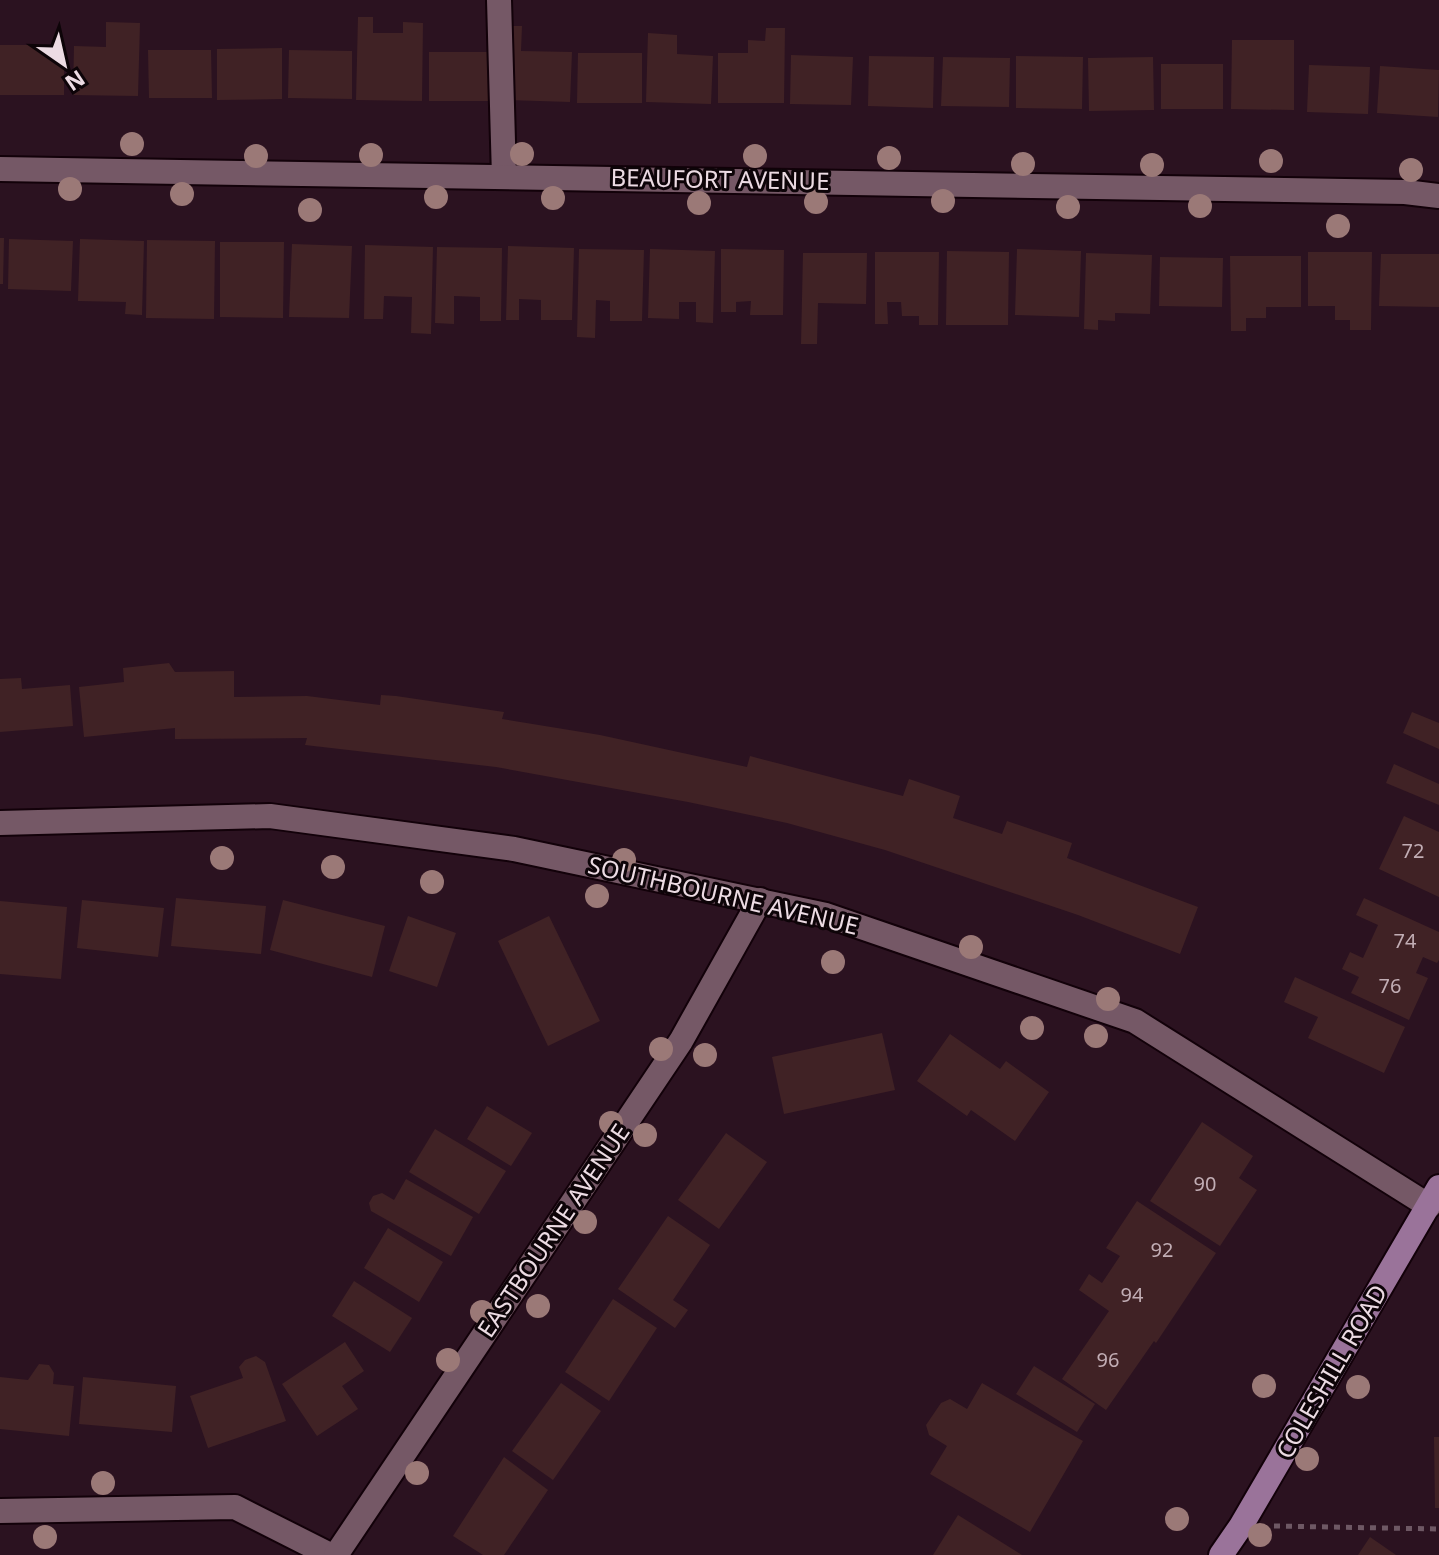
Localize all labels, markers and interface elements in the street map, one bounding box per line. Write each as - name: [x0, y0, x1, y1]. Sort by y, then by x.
- north arrow: [24, 24, 104, 104]
- text: N: [60, 64, 92, 99]
- street label: BEAUFORT AVENUE: [610, 160, 830, 197]
- house number: 72: [1402, 837, 1424, 864]
- street label: SOUTHBOURNE AVENUE: [585, 847, 862, 942]
- house number: 74: [1394, 927, 1417, 954]
- house number: 76: [1379, 972, 1401, 999]
- street label: EASTBOURNE AVENUE: [469, 1117, 637, 1343]
- house number: 90: [1194, 1170, 1216, 1197]
- house number: 92: [1151, 1236, 1173, 1263]
- street label: COLESHILL ROAD: [1267, 1278, 1394, 1464]
- house number: 94: [1121, 1281, 1144, 1308]
- house number: 96: [1097, 1346, 1119, 1373]

